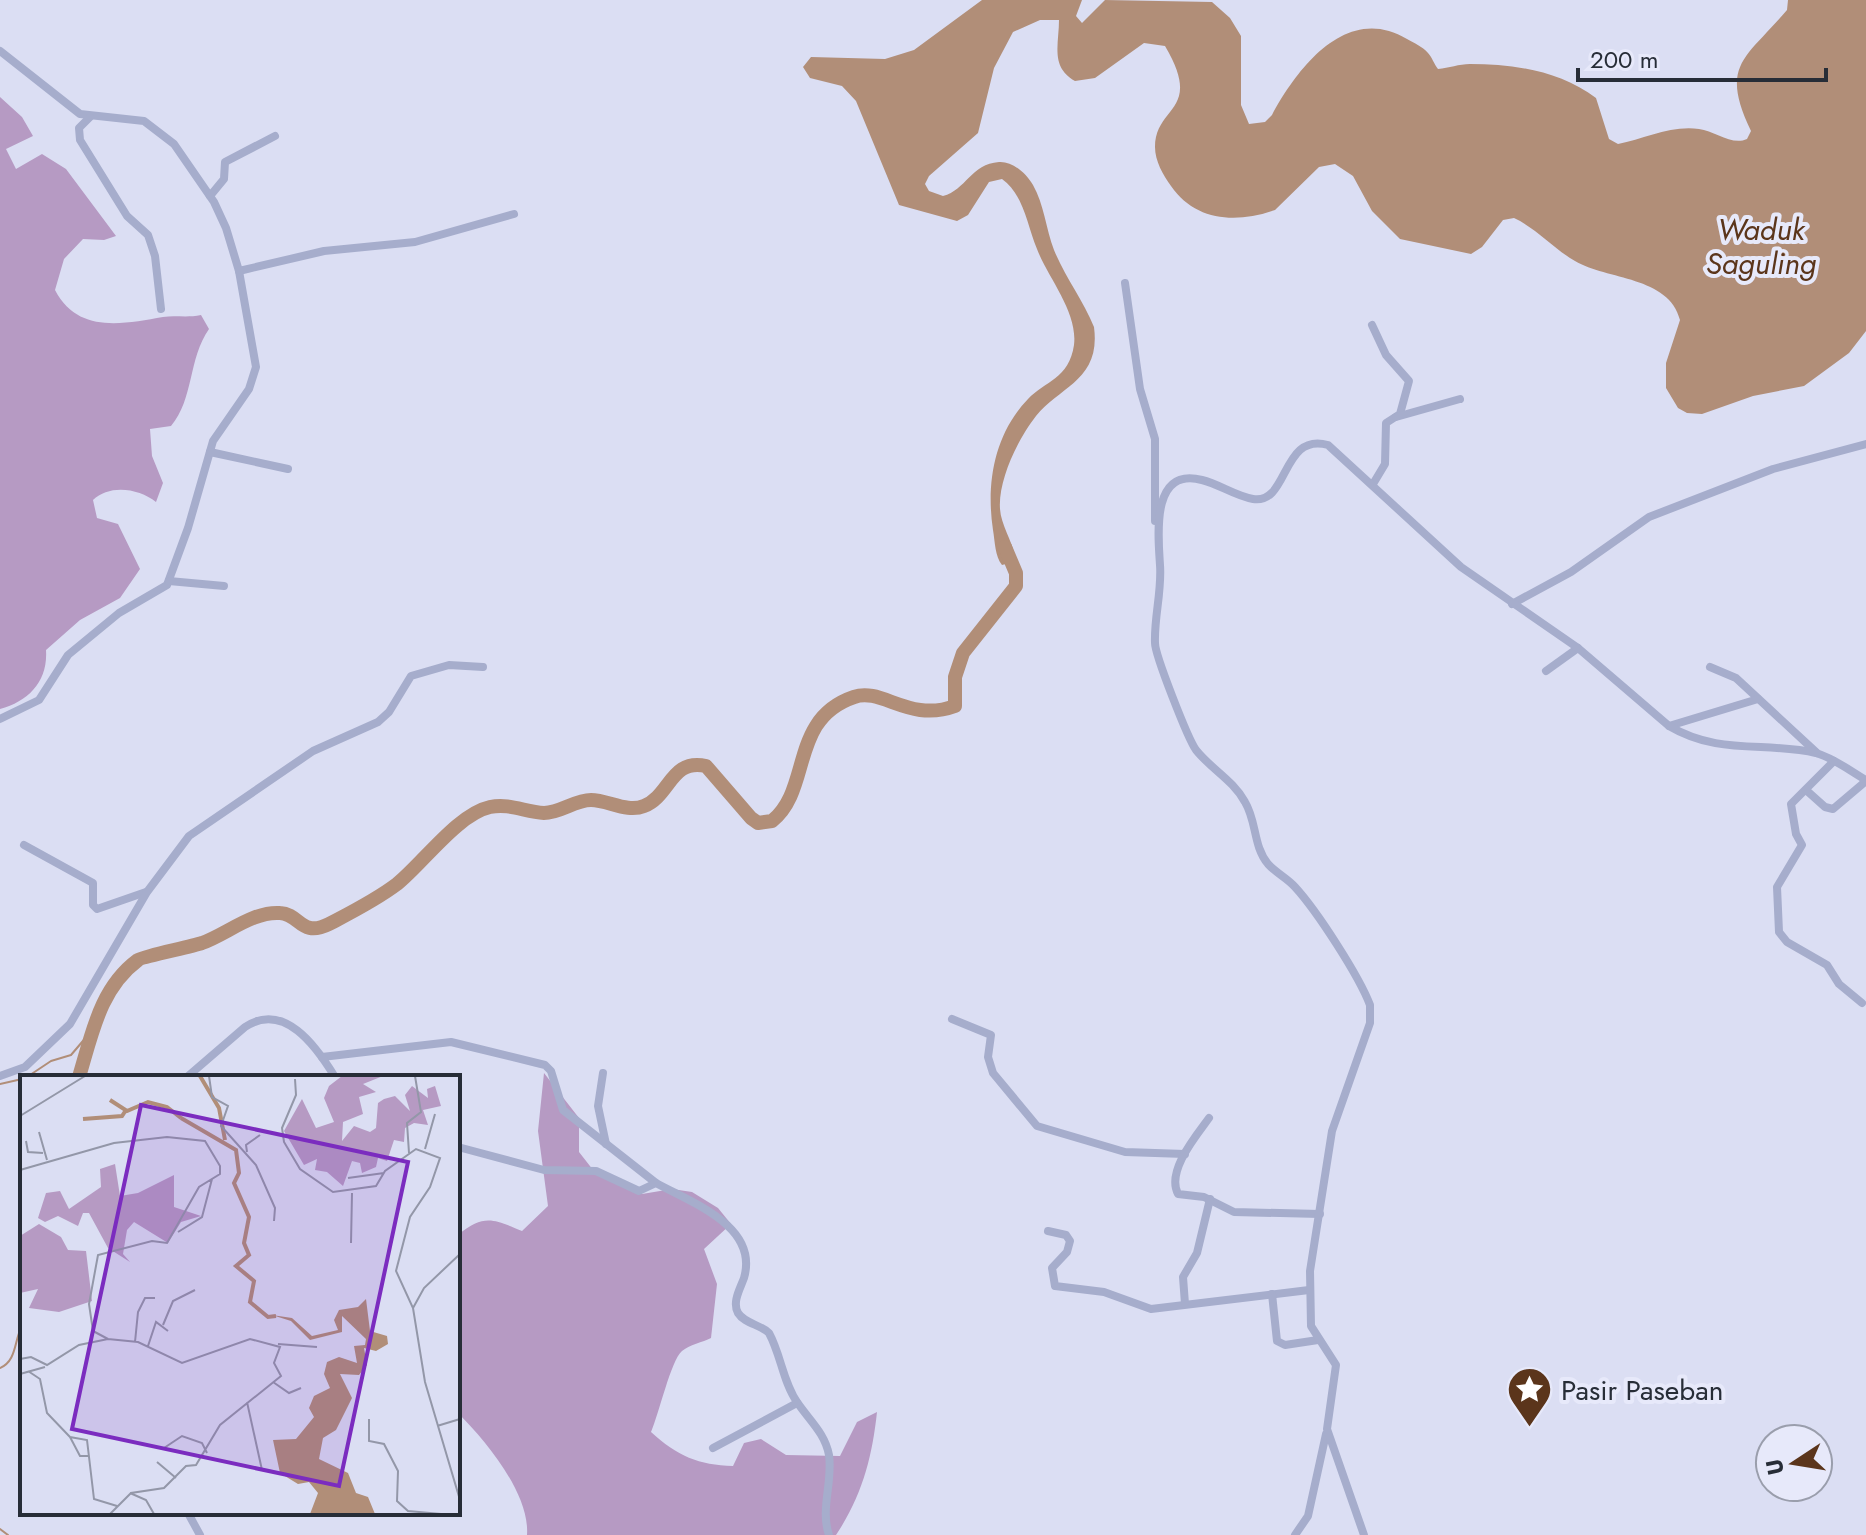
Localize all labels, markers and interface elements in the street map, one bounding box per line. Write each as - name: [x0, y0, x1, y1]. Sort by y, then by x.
- scale bar: [1578, 32, 1826, 82]
- text: 200 m: [1590, 42, 1658, 77]
- water label: Waduk Saguling: [1706, 208, 1817, 285]
- inset map: [20, 1075, 460, 1515]
- place icon: Pasir Paseban: [1506, 1366, 1554, 1429]
- place label: Pasir Paseban: [1561, 1370, 1723, 1411]
- north arrow: [1754, 1423, 1834, 1503]
- text: U: [1757, 1456, 1792, 1478]

